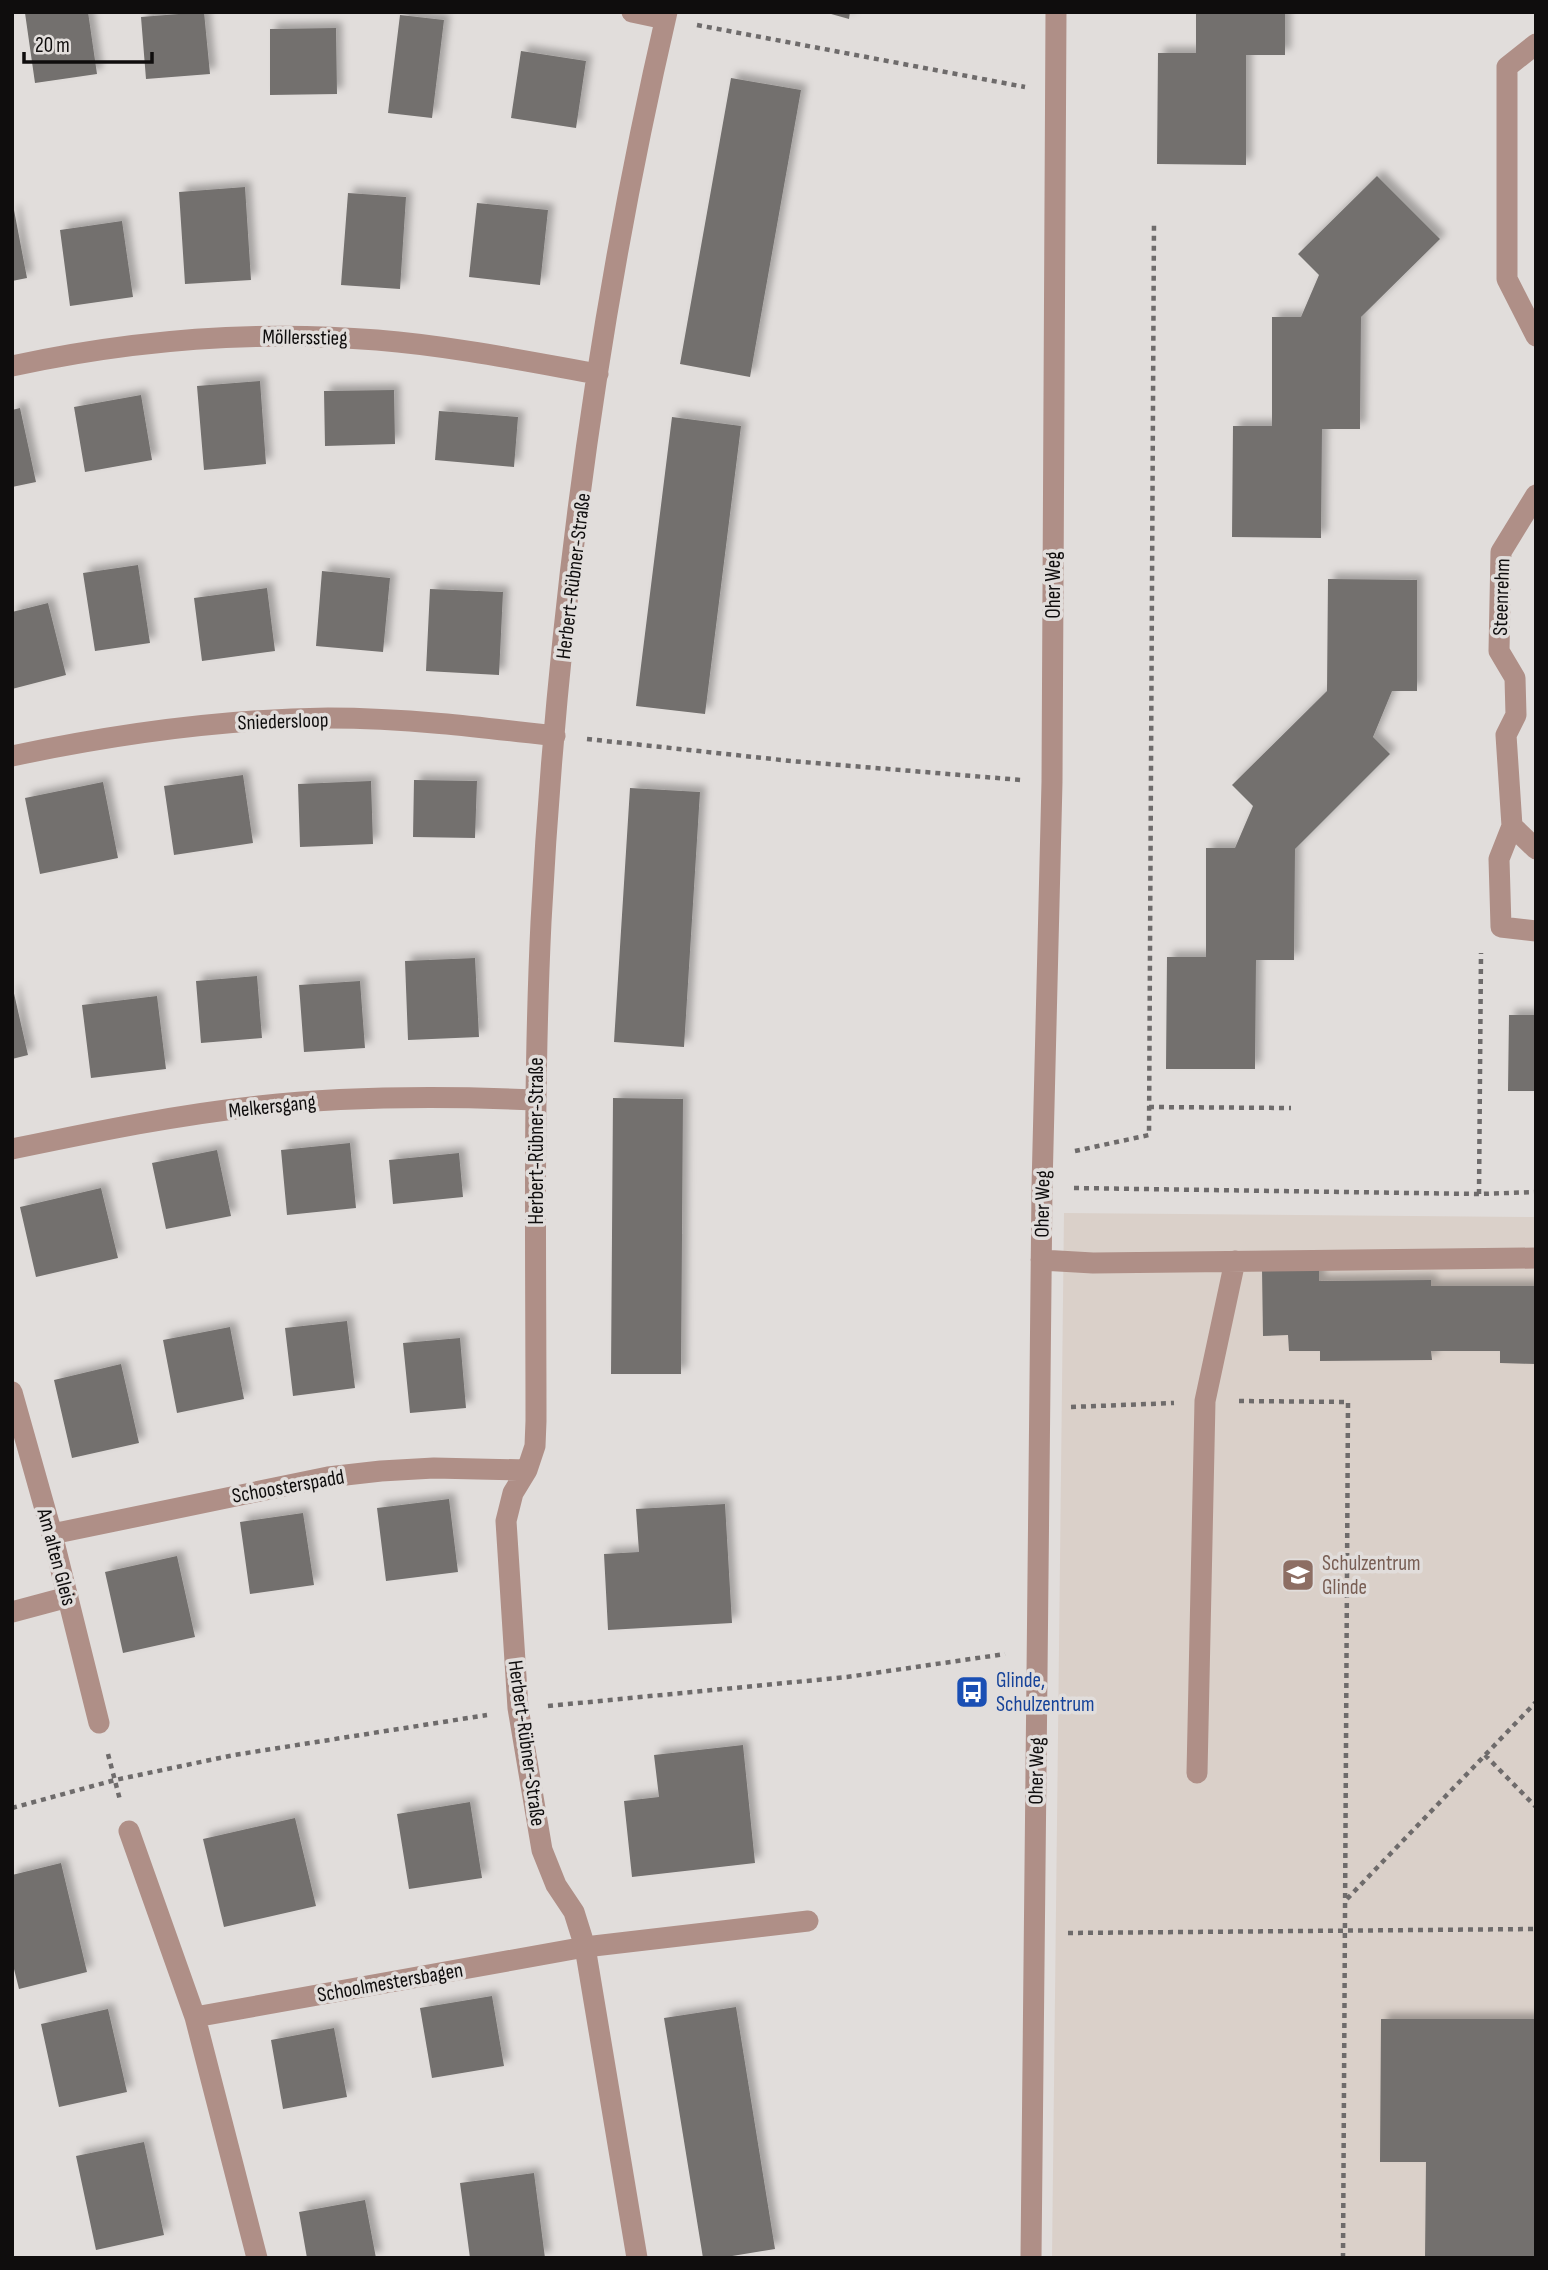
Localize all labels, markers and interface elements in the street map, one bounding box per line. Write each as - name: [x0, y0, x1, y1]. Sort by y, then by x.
- scale bar: [24, 21, 152, 65]
- text: 20 m: [35, 33, 70, 58]
- street label: Möllersstieg: [262, 324, 348, 351]
- street label: Herbert-Rübner-Straße: [551, 492, 596, 661]
- street label: Oher Weg: [1041, 551, 1066, 619]
- street label: Steenrehm: [1488, 558, 1515, 636]
- street label: Sniedersloop: [237, 707, 329, 736]
- street label: Herbert-Rübner-Straße: [524, 1057, 549, 1225]
- street label: Melkersgang: [227, 1089, 317, 1124]
- street label: Oher Weg: [1029, 1170, 1056, 1238]
- street label: Schoosterspadd: [230, 1464, 346, 1509]
- street label: Am alten Gleis: [31, 1505, 81, 1608]
- place label: Schulzentrum Glinde: [1322, 1551, 1421, 1600]
- school or university icon: Schulzentrum Glinde: [1279, 1556, 1317, 1594]
- street label: Herbert-Rübner-Straße: [502, 1659, 551, 1828]
- place label: Glinde, Schulzentrum: [996, 1668, 1095, 1717]
- bus stop icon: Glinde, Schulzentrum: [953, 1673, 991, 1711]
- street label: Oher Weg: [1023, 1737, 1050, 1805]
- street label: Schoolmestersbagen: [315, 1957, 465, 2008]

